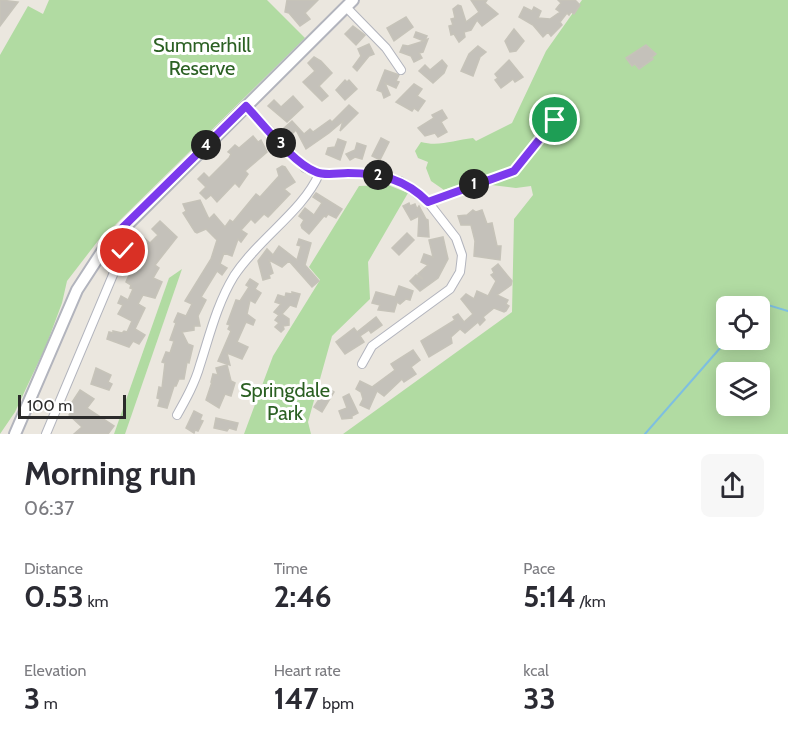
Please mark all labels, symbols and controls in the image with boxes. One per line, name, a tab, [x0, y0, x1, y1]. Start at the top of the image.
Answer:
park label: Summerhill Reserve	[153, 33, 251, 80]
pin	[529, 94, 580, 145]
icon: arrive	[538, 103, 571, 136]
pin: 3	[266, 128, 296, 158]
pin: 4	[191, 130, 221, 160]
text: 3	[277, 133, 285, 152]
text: 4	[201, 135, 211, 154]
pin: 2	[363, 160, 393, 190]
text: 2	[374, 165, 382, 184]
pin: 1	[459, 169, 489, 199]
text: 1	[471, 174, 477, 193]
pin	[97, 225, 148, 276]
icon: check	[106, 234, 139, 267]
map controls	[716, 296, 770, 416]
button: locate	[716, 296, 770, 350]
button: layers	[716, 362, 770, 416]
park label: Springdale Park	[240, 378, 330, 425]
scale bar	[18, 392, 126, 420]
text: 100 m	[27, 396, 72, 415]
text: Morning run	[24, 453, 196, 493]
button: share	[701, 454, 764, 517]
text: 06:37	[24, 496, 74, 520]
text: Distance	[24, 559, 83, 578]
text: Time	[274, 559, 308, 578]
text: Pace	[523, 559, 555, 578]
text: 0.53	[24, 578, 84, 615]
text: 2:46	[274, 578, 332, 615]
text: 5:14	[523, 578, 576, 615]
text: km	[84, 592, 109, 611]
text: /km	[576, 592, 606, 611]
text: Elevation	[24, 661, 87, 680]
text: Heart rate	[274, 661, 341, 680]
text: kcal	[523, 661, 549, 680]
text: 3	[24, 680, 40, 717]
text: 147	[274, 680, 319, 717]
text: 33	[523, 680, 556, 717]
text: m	[40, 694, 58, 713]
text: bpm	[319, 694, 354, 713]

